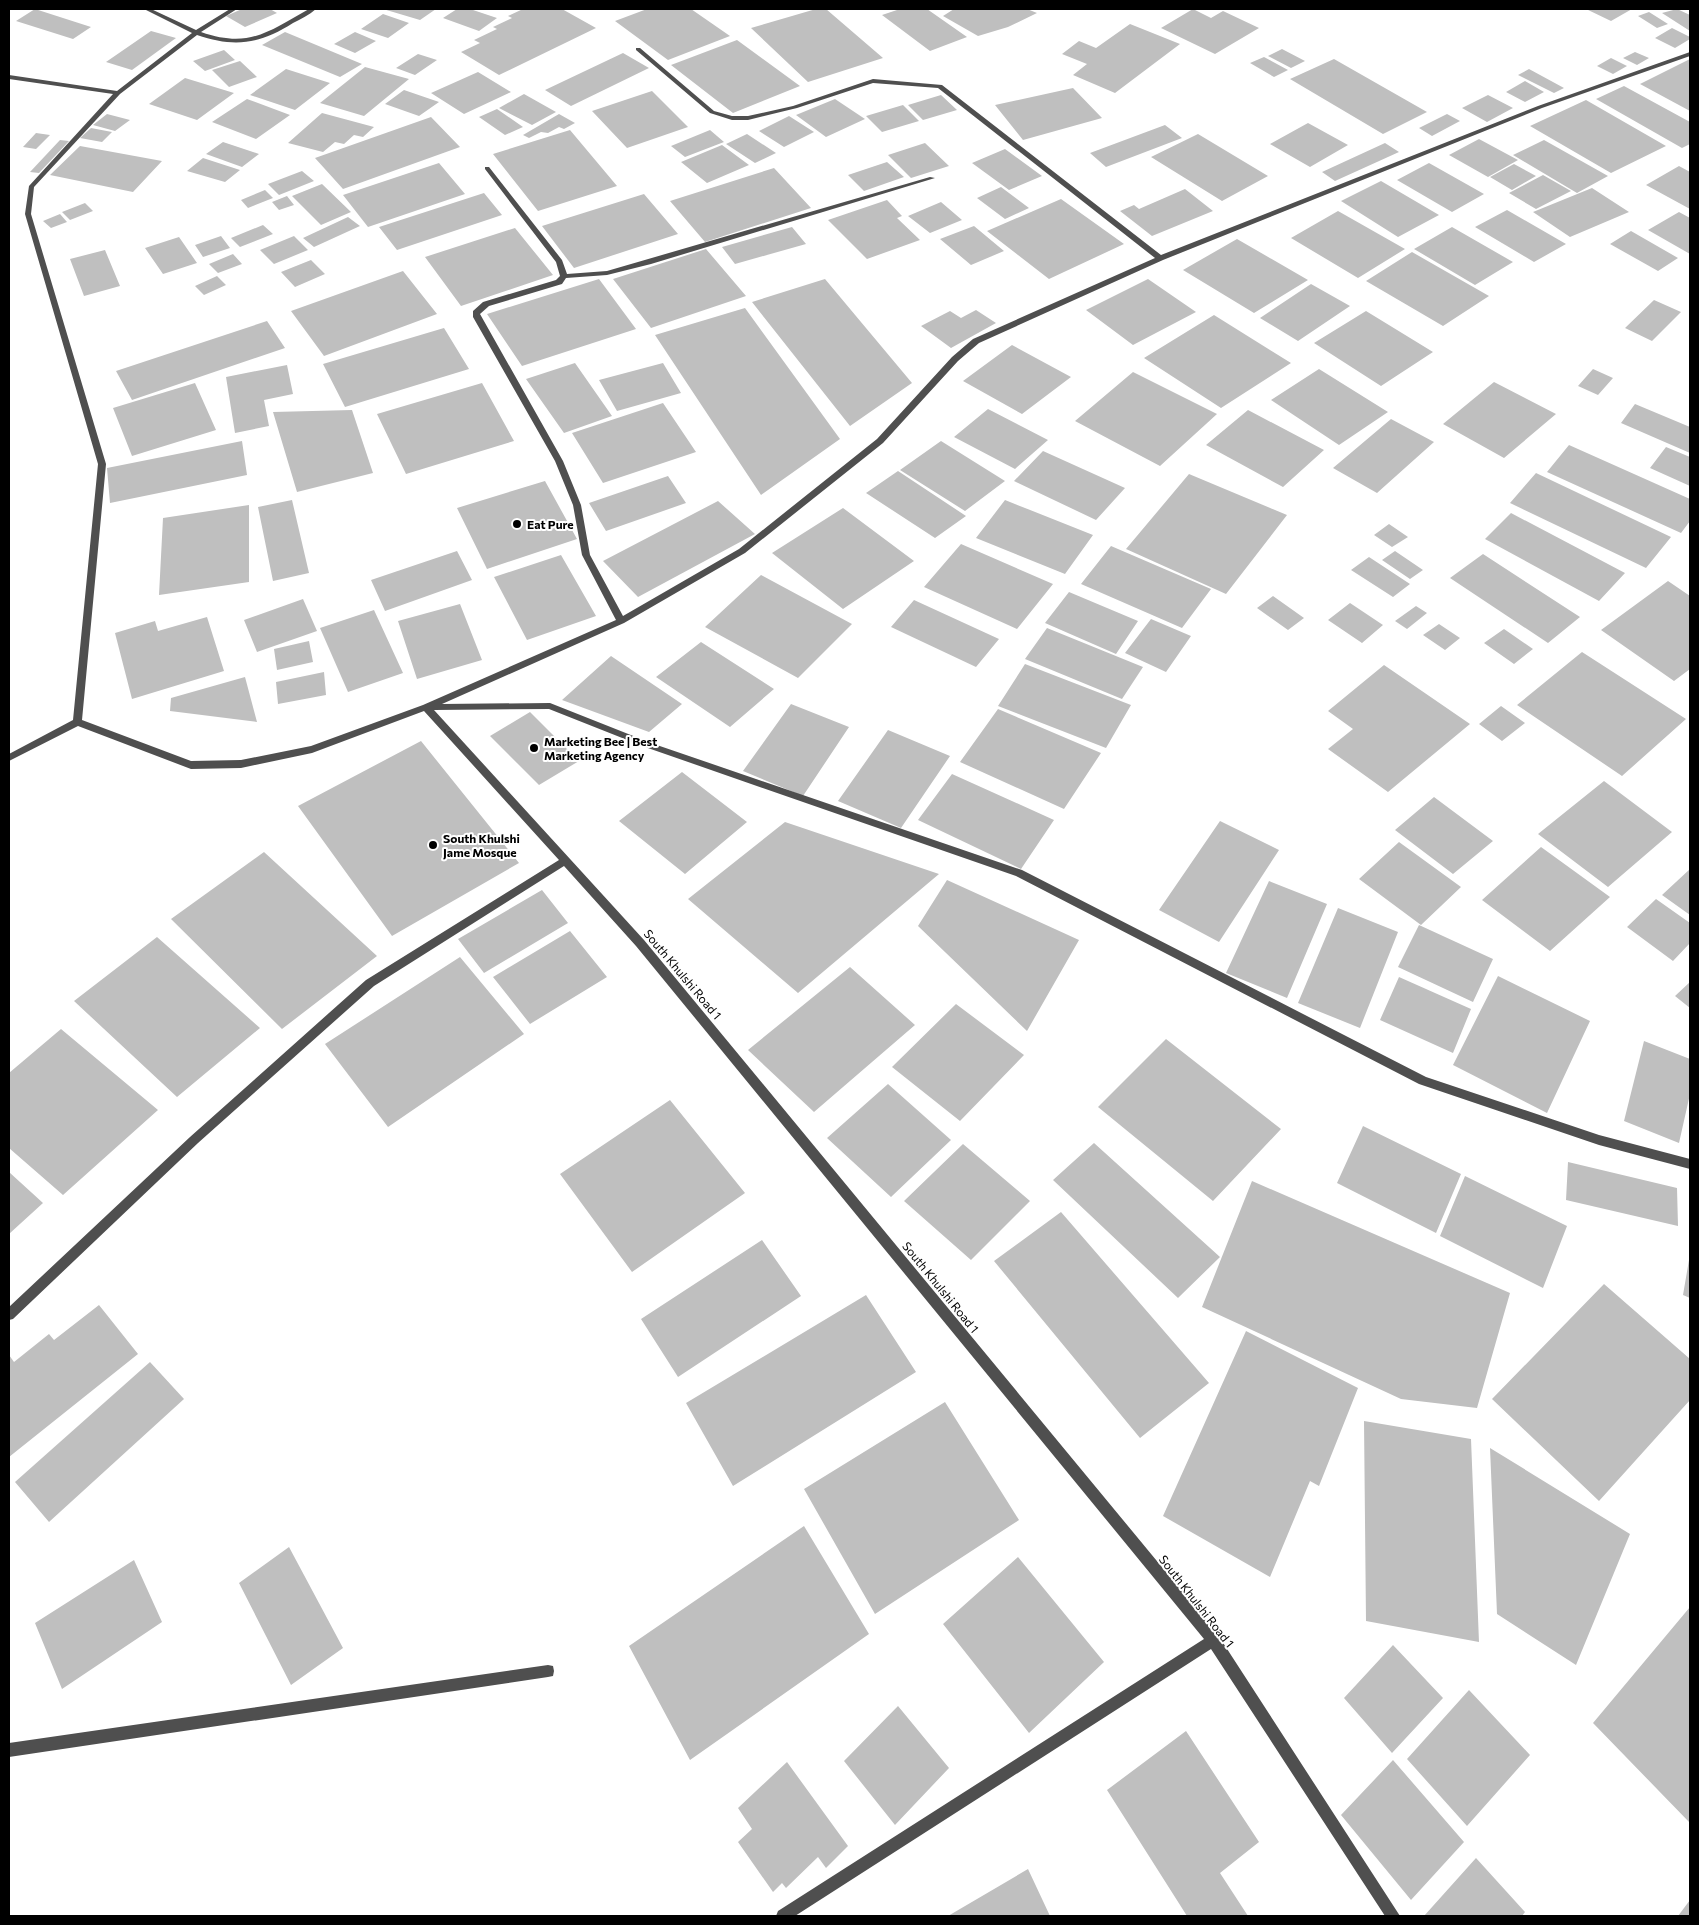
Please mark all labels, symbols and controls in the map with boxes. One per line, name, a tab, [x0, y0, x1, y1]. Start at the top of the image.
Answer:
place label: Eat Pure	[527, 517, 574, 531]
marker: Eat Pure	[511, 518, 523, 530]
place label: Marketing Bee | Best Marketing Agency	[544, 734, 657, 762]
marker: Marketing Bee | Best Marketing Agency	[528, 742, 540, 754]
place label: South Khulshi Jame Mosque	[443, 831, 520, 860]
marker: South Khulshi Jame Mosque	[427, 839, 439, 851]
street label: South Khulshi Road 1	[641, 926, 725, 1022]
street label: South Khulshi Road 1	[900, 1239, 982, 1335]
street label: South Khulshi Road 1	[1157, 1552, 1237, 1650]

